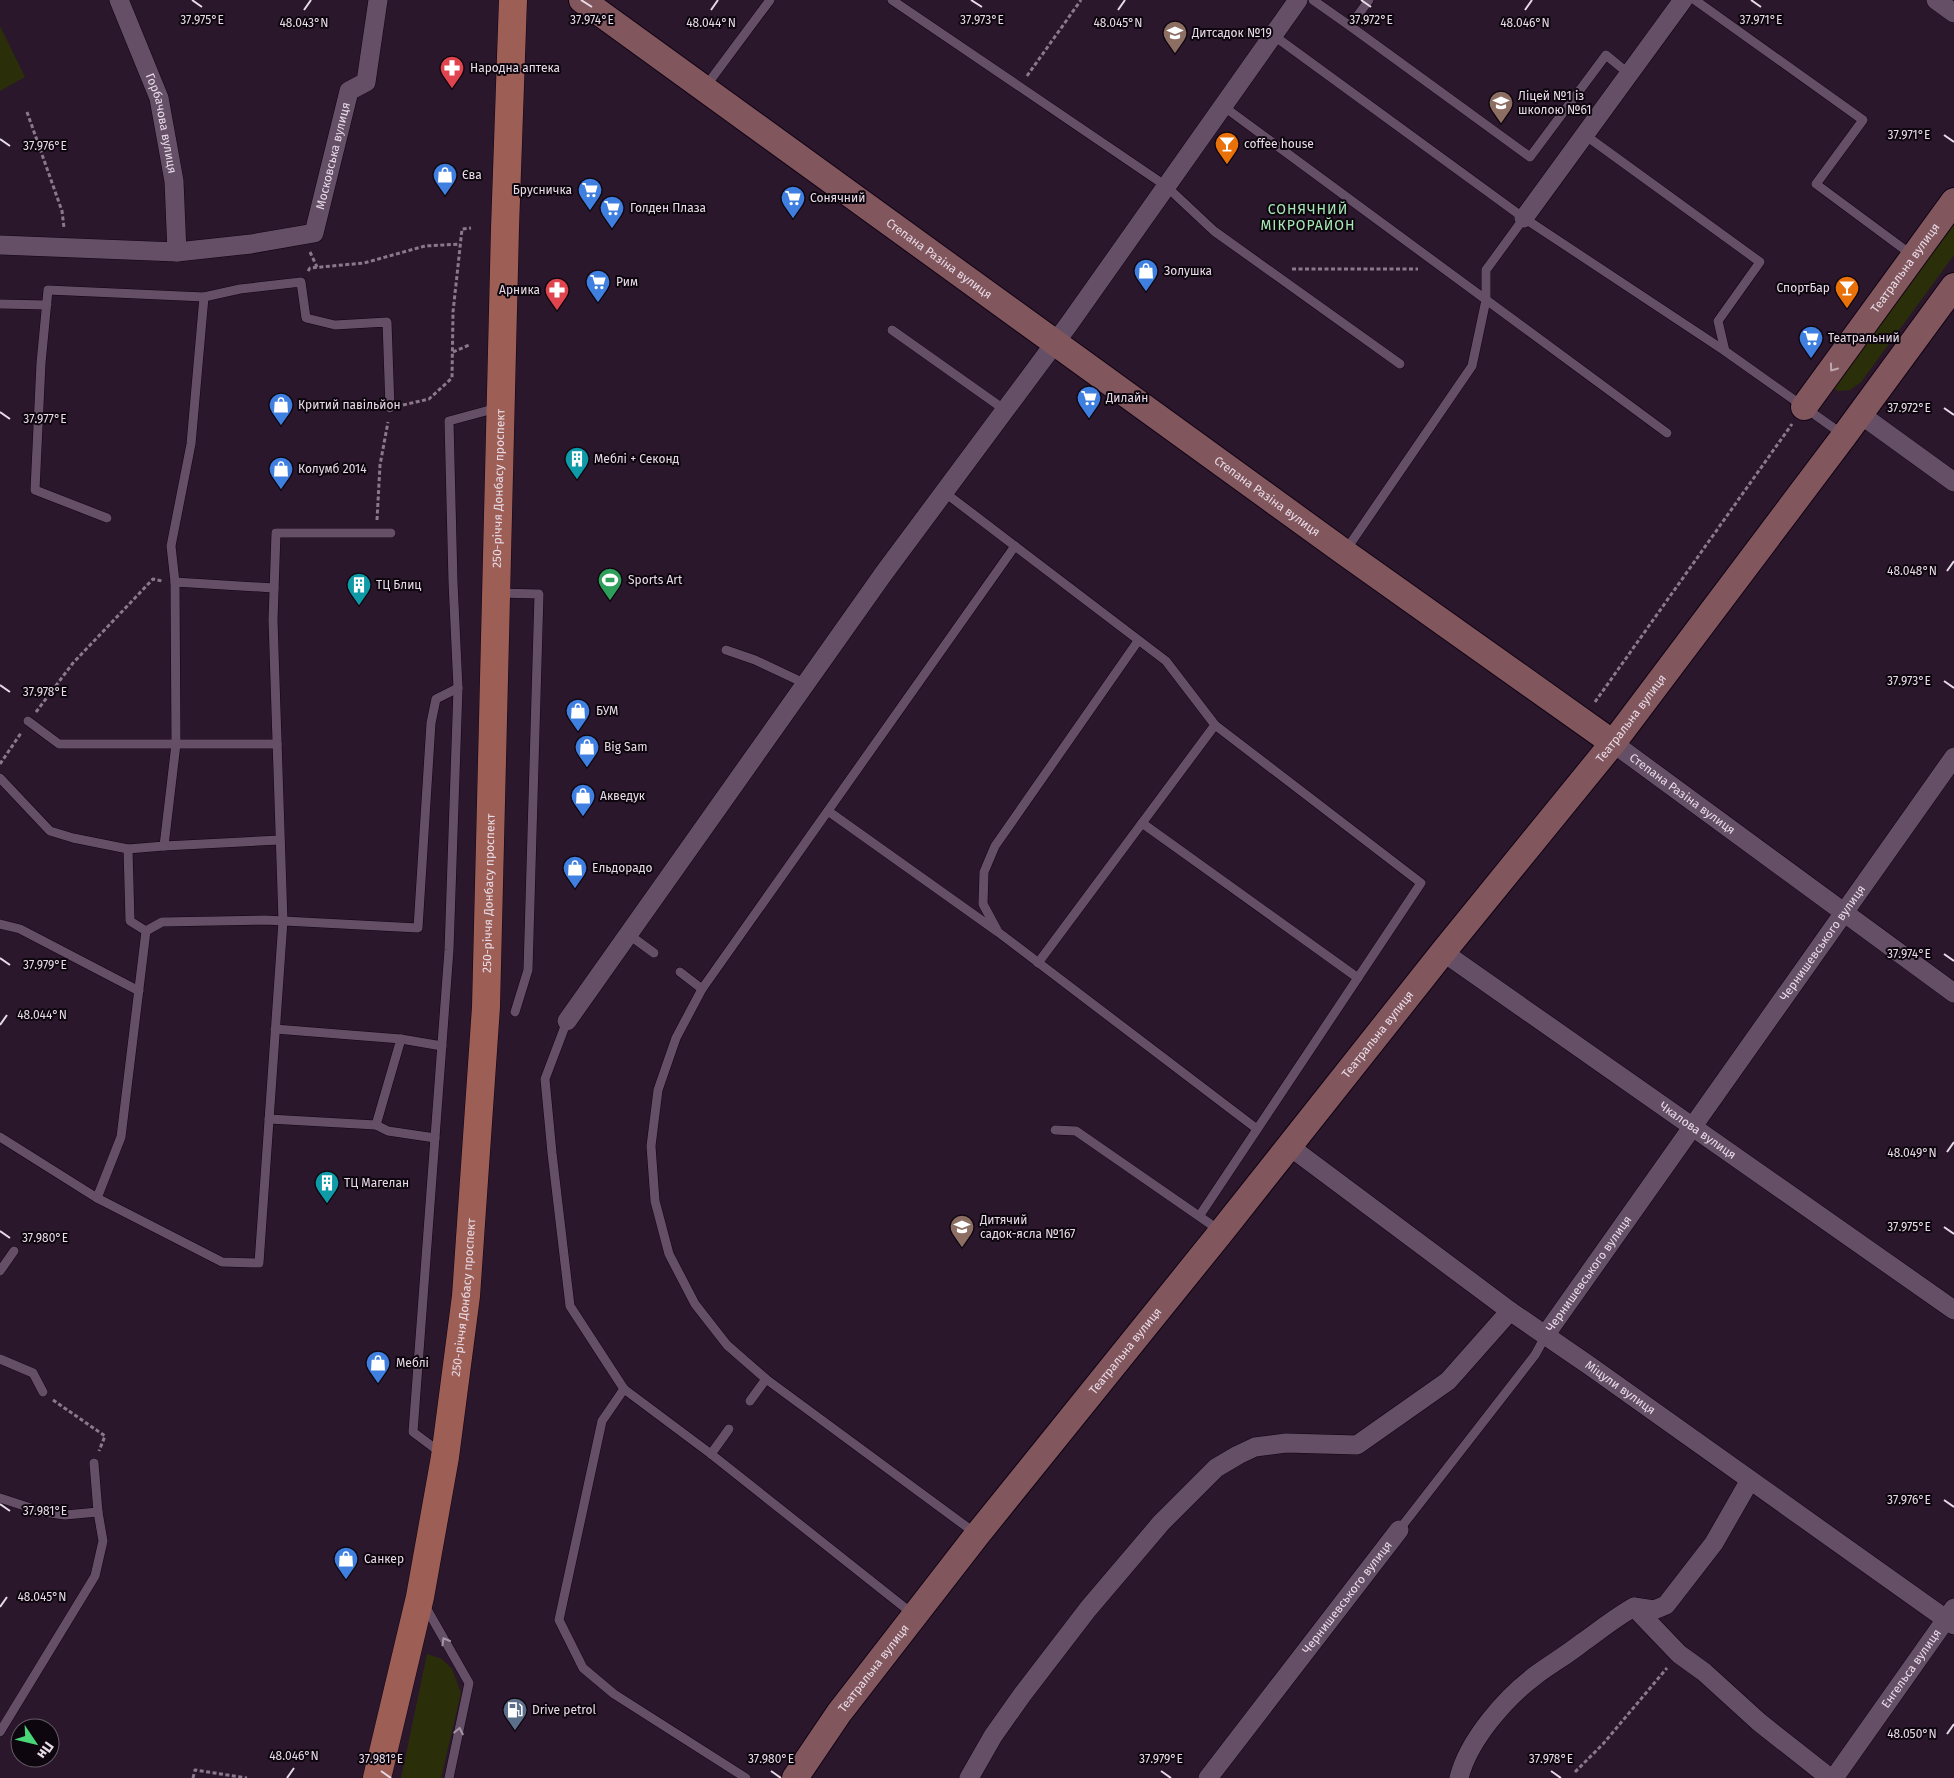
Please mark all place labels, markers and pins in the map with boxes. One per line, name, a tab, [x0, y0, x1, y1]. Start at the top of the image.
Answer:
school or university icon: Дитсадок №19	[1162, 20, 1188, 54]
place label: Дитсадок №19	[1191, 26, 1272, 40]
pharmacy icon: Народна аптека	[439, 55, 465, 89]
place label: Народна аптека	[470, 61, 560, 75]
place label: Ліцей №1 із школою №61	[1518, 89, 1592, 117]
school or university icon: Ліцей №1 із школою №61	[1488, 90, 1514, 124]
bar icon: coffee house	[1214, 131, 1240, 165]
place label: coffee house	[1244, 137, 1314, 151]
shop icon: Єва	[432, 162, 458, 196]
place label: Єва	[462, 168, 482, 182]
supermarket icon: Брусничка	[577, 177, 603, 211]
place label: Брусничка	[513, 183, 572, 197]
supermarket icon: Сонячний	[780, 185, 806, 219]
place label: Сонячний	[810, 191, 865, 205]
supermarket icon: Голден Плаза	[599, 195, 625, 229]
place label: Голден Плаза	[630, 201, 706, 215]
shop icon: Золушка	[1133, 258, 1159, 292]
place label: Золушка	[1164, 264, 1212, 278]
supermarket icon: Рим	[585, 269, 611, 303]
place label: Рим	[616, 275, 638, 289]
bar icon: СпортБар	[1834, 275, 1860, 309]
pharmacy icon: Арника	[544, 277, 570, 311]
place label: СпортБар	[1777, 281, 1830, 295]
place label: Арника	[499, 283, 540, 297]
supermarket icon: Театральний	[1798, 325, 1824, 359]
place label: Театральний	[1828, 331, 1900, 345]
supermarket icon: Дилайн	[1076, 385, 1102, 419]
place label: Дилайн	[1105, 391, 1148, 405]
shop icon: Критий павільйон	[268, 392, 294, 426]
place label: Критий павільйон	[298, 398, 401, 412]
building icon: Меблі + Секонд	[564, 446, 590, 480]
place label: Меблі + Секонд	[594, 452, 680, 466]
shop icon: Колумб 2014	[268, 456, 294, 490]
place label: Колумб 2014	[298, 462, 367, 476]
sports icon: Sports Art	[597, 567, 623, 601]
building icon: ТЦ Блиц	[346, 572, 372, 606]
place label: Sports Art	[628, 573, 683, 587]
place label: ТЦ Блиц	[376, 578, 421, 592]
shop icon: БУМ	[565, 698, 591, 732]
place label: БУМ	[596, 704, 618, 718]
shop icon: Big Sam	[574, 734, 600, 768]
place label: Big Sam	[604, 740, 647, 754]
shop icon: Акведук	[570, 783, 596, 817]
place label: Акведук	[600, 789, 646, 803]
shop icon: Ельдорадо	[562, 855, 588, 889]
place label: Ельдорадо	[592, 861, 652, 875]
building icon: ТЦ Магелан	[314, 1170, 340, 1204]
place label: ТЦ Магелан	[344, 1176, 409, 1190]
place label: Дитячий садок-ясла №167	[979, 1213, 1075, 1241]
school or university icon: Дитячий садок-ясла №167	[949, 1214, 975, 1248]
shop icon: Меблі	[365, 1350, 391, 1384]
place label: Меблі	[396, 1356, 429, 1370]
shop icon: Санкер	[333, 1546, 359, 1580]
place label: Санкер	[364, 1552, 404, 1566]
fuel station icon: Drive petrol	[502, 1697, 528, 1731]
place label: Drive petrol	[532, 1703, 597, 1717]

